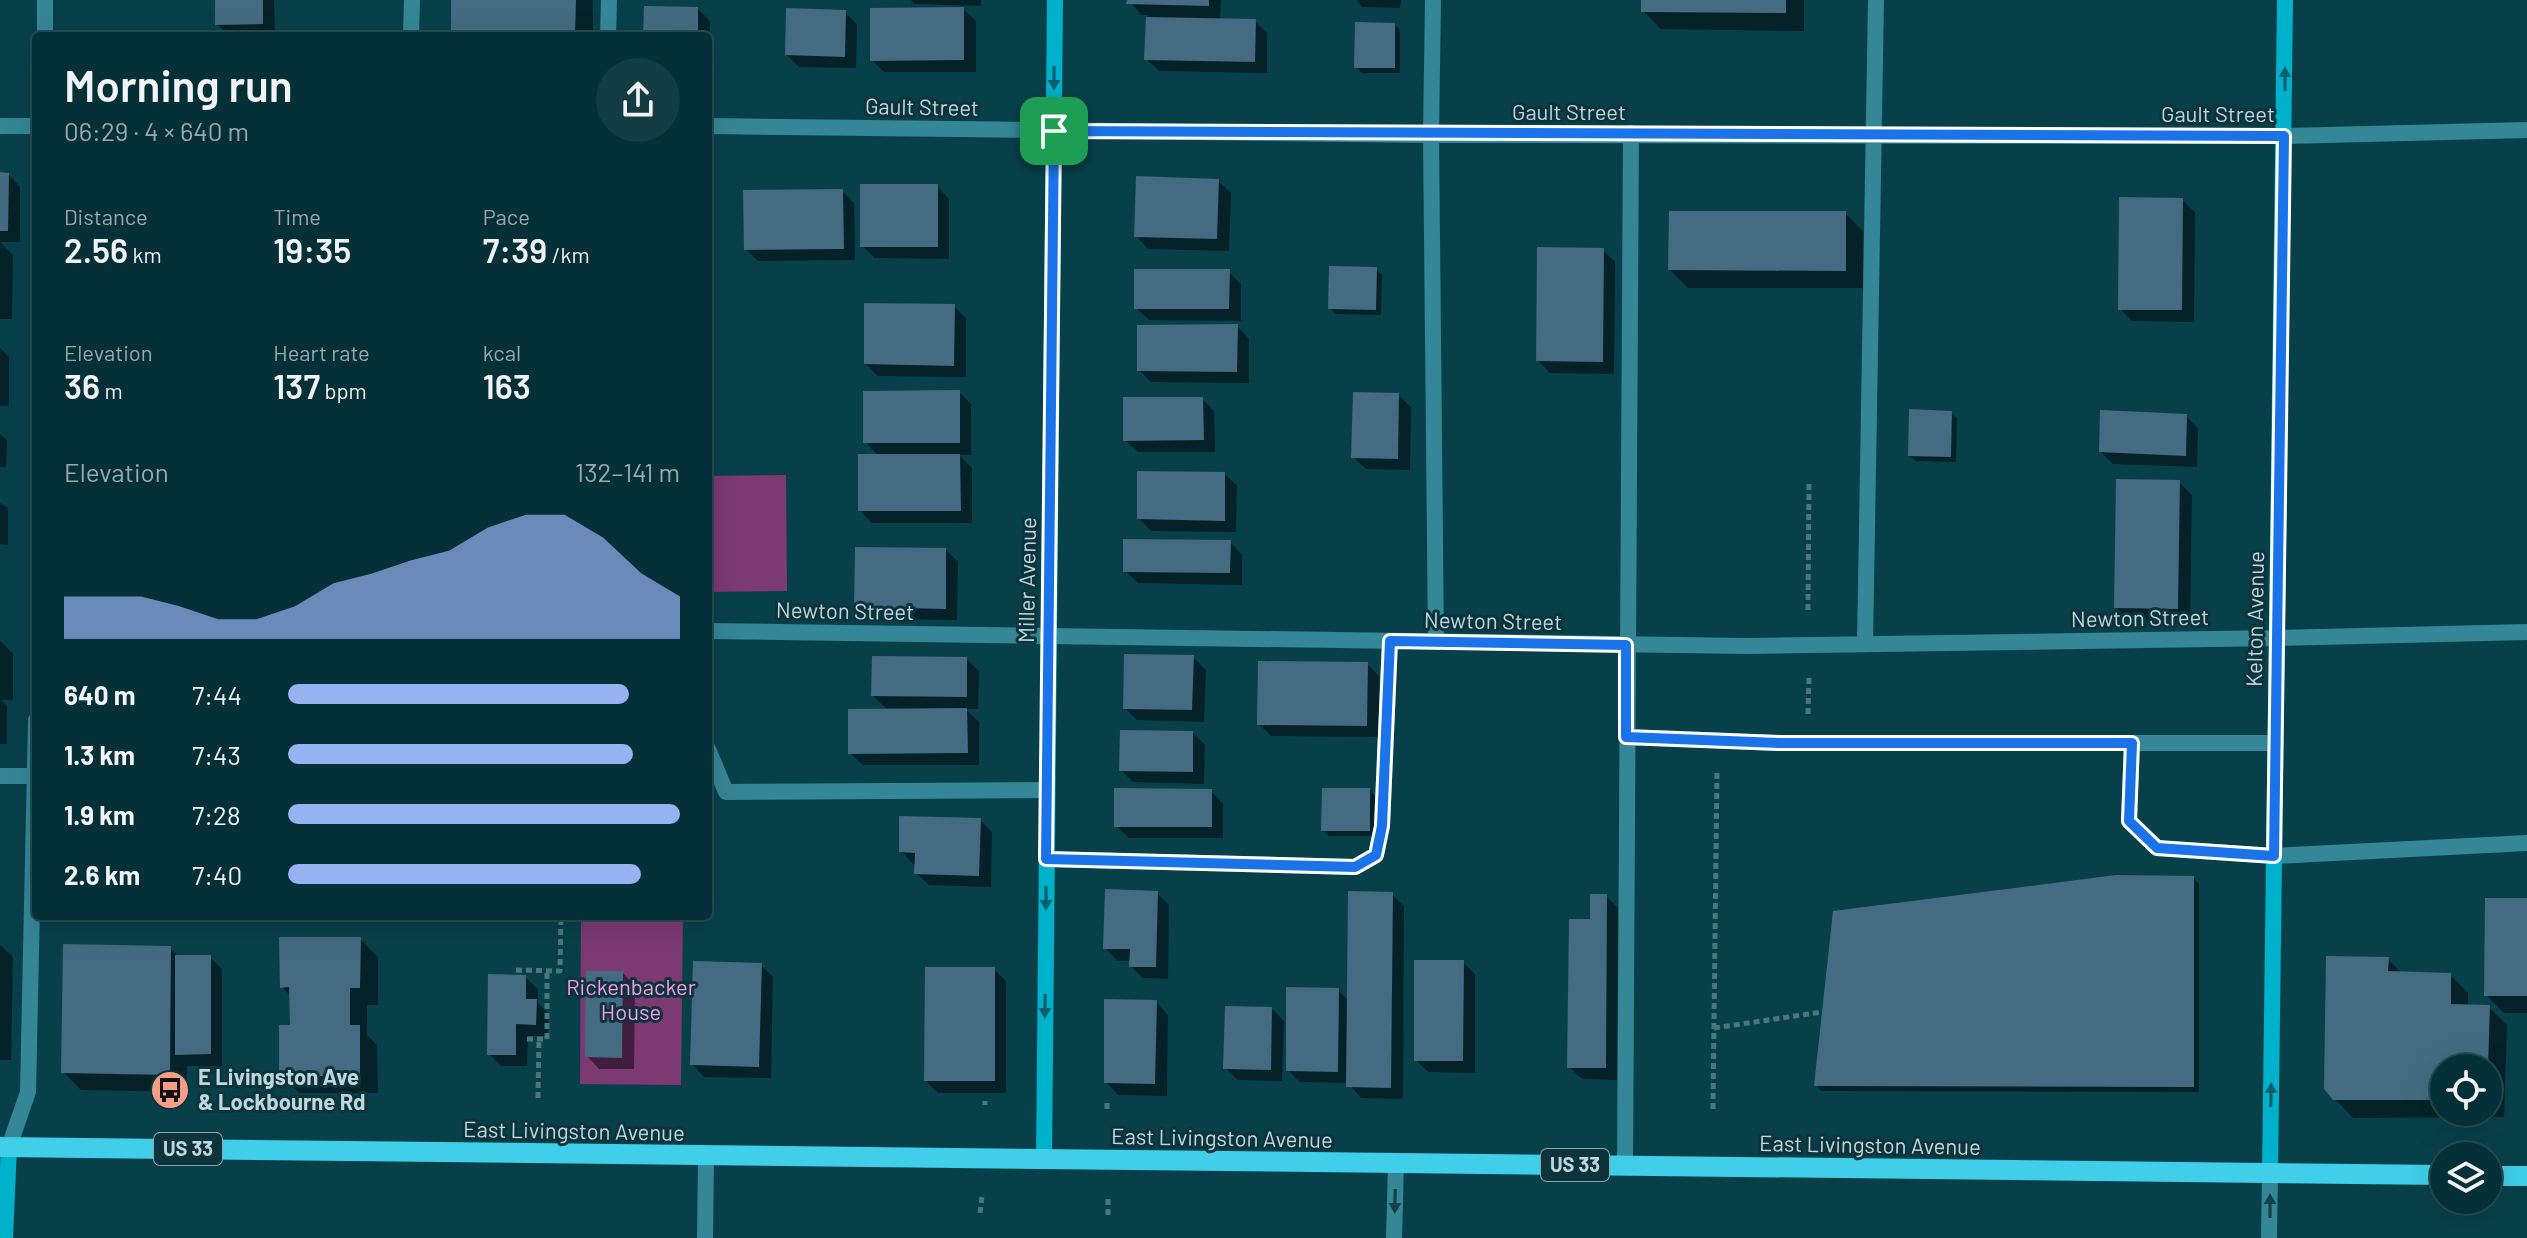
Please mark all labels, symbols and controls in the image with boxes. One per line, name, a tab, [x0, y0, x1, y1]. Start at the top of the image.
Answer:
text: Morning run	[64, 58, 293, 111]
button: share	[596, 58, 680, 142]
one-way arrow	[1048, 66, 1060, 91]
one-way arrow	[2279, 66, 2291, 91]
street label: Gault Street	[865, 92, 979, 120]
pin	[1020, 97, 1088, 165]
street label: Gault Street	[1512, 98, 1626, 124]
street label: Gault Street	[2161, 100, 2275, 126]
icon: arrive	[1032, 109, 1076, 153]
text: 06:29 · 4 × 640 m	[64, 115, 249, 146]
text: Distance	[64, 203, 148, 229]
text: Time	[273, 203, 321, 229]
text: Pace	[483, 203, 530, 229]
text: 2.56	[64, 229, 128, 270]
text: 19:35	[273, 229, 351, 270]
text: 7:39	[483, 229, 547, 270]
text: km	[128, 241, 162, 267]
text: /km	[547, 241, 590, 267]
text: Elevation	[64, 339, 153, 365]
text: Heart rate	[273, 339, 370, 365]
text: kcal	[483, 339, 521, 365]
text: 36	[64, 365, 100, 406]
text: 137	[273, 365, 320, 406]
text: 163	[483, 365, 531, 406]
text: m	[100, 377, 123, 403]
text: bpm	[320, 377, 367, 403]
text: Elevation	[64, 456, 169, 487]
text: 132–141 m	[575, 456, 680, 487]
street label: Miller Avenue	[1012, 517, 1040, 643]
street label: Kelton Avenue	[2240, 551, 2268, 687]
street label: Newton Street	[776, 596, 914, 624]
street label: Newton Street	[2071, 603, 2209, 631]
street label: Newton Street	[1424, 606, 1562, 634]
text: 640 m	[64, 679, 135, 710]
text: 7:44	[192, 679, 242, 710]
text: 1.3 km	[64, 739, 135, 770]
text: 7:43	[192, 739, 241, 770]
text: 1.9 km	[64, 799, 135, 830]
text: 7:28	[192, 799, 241, 830]
text: 2.6 km	[64, 859, 140, 890]
text: 7:40	[192, 859, 242, 890]
one-way arrow	[1040, 886, 1052, 911]
park label: Rickenbacker House	[566, 973, 696, 1024]
one-way arrow	[1039, 994, 1051, 1019]
map controls	[2430, 1054, 2502, 1214]
button: locate	[2430, 1054, 2502, 1126]
place label: E Livingston Ave & Lockbourne Rd	[198, 1063, 366, 1114]
bus stop icon: E Livingston Ave & Lockbourne Rd	[149, 1069, 191, 1111]
one-way arrow	[2265, 1082, 2277, 1107]
street label: East Livingston Avenue	[463, 1115, 685, 1145]
street label: East Livingston Avenue	[1111, 1122, 1333, 1152]
street label: East Livingston Avenue	[1759, 1129, 1981, 1159]
road number: US 33	[154, 1133, 222, 1165]
button: layers	[2430, 1142, 2502, 1214]
road number: US 33	[1541, 1149, 1609, 1181]
one-way arrow	[1389, 1189, 1401, 1214]
one-way arrow	[2264, 1193, 2276, 1218]

